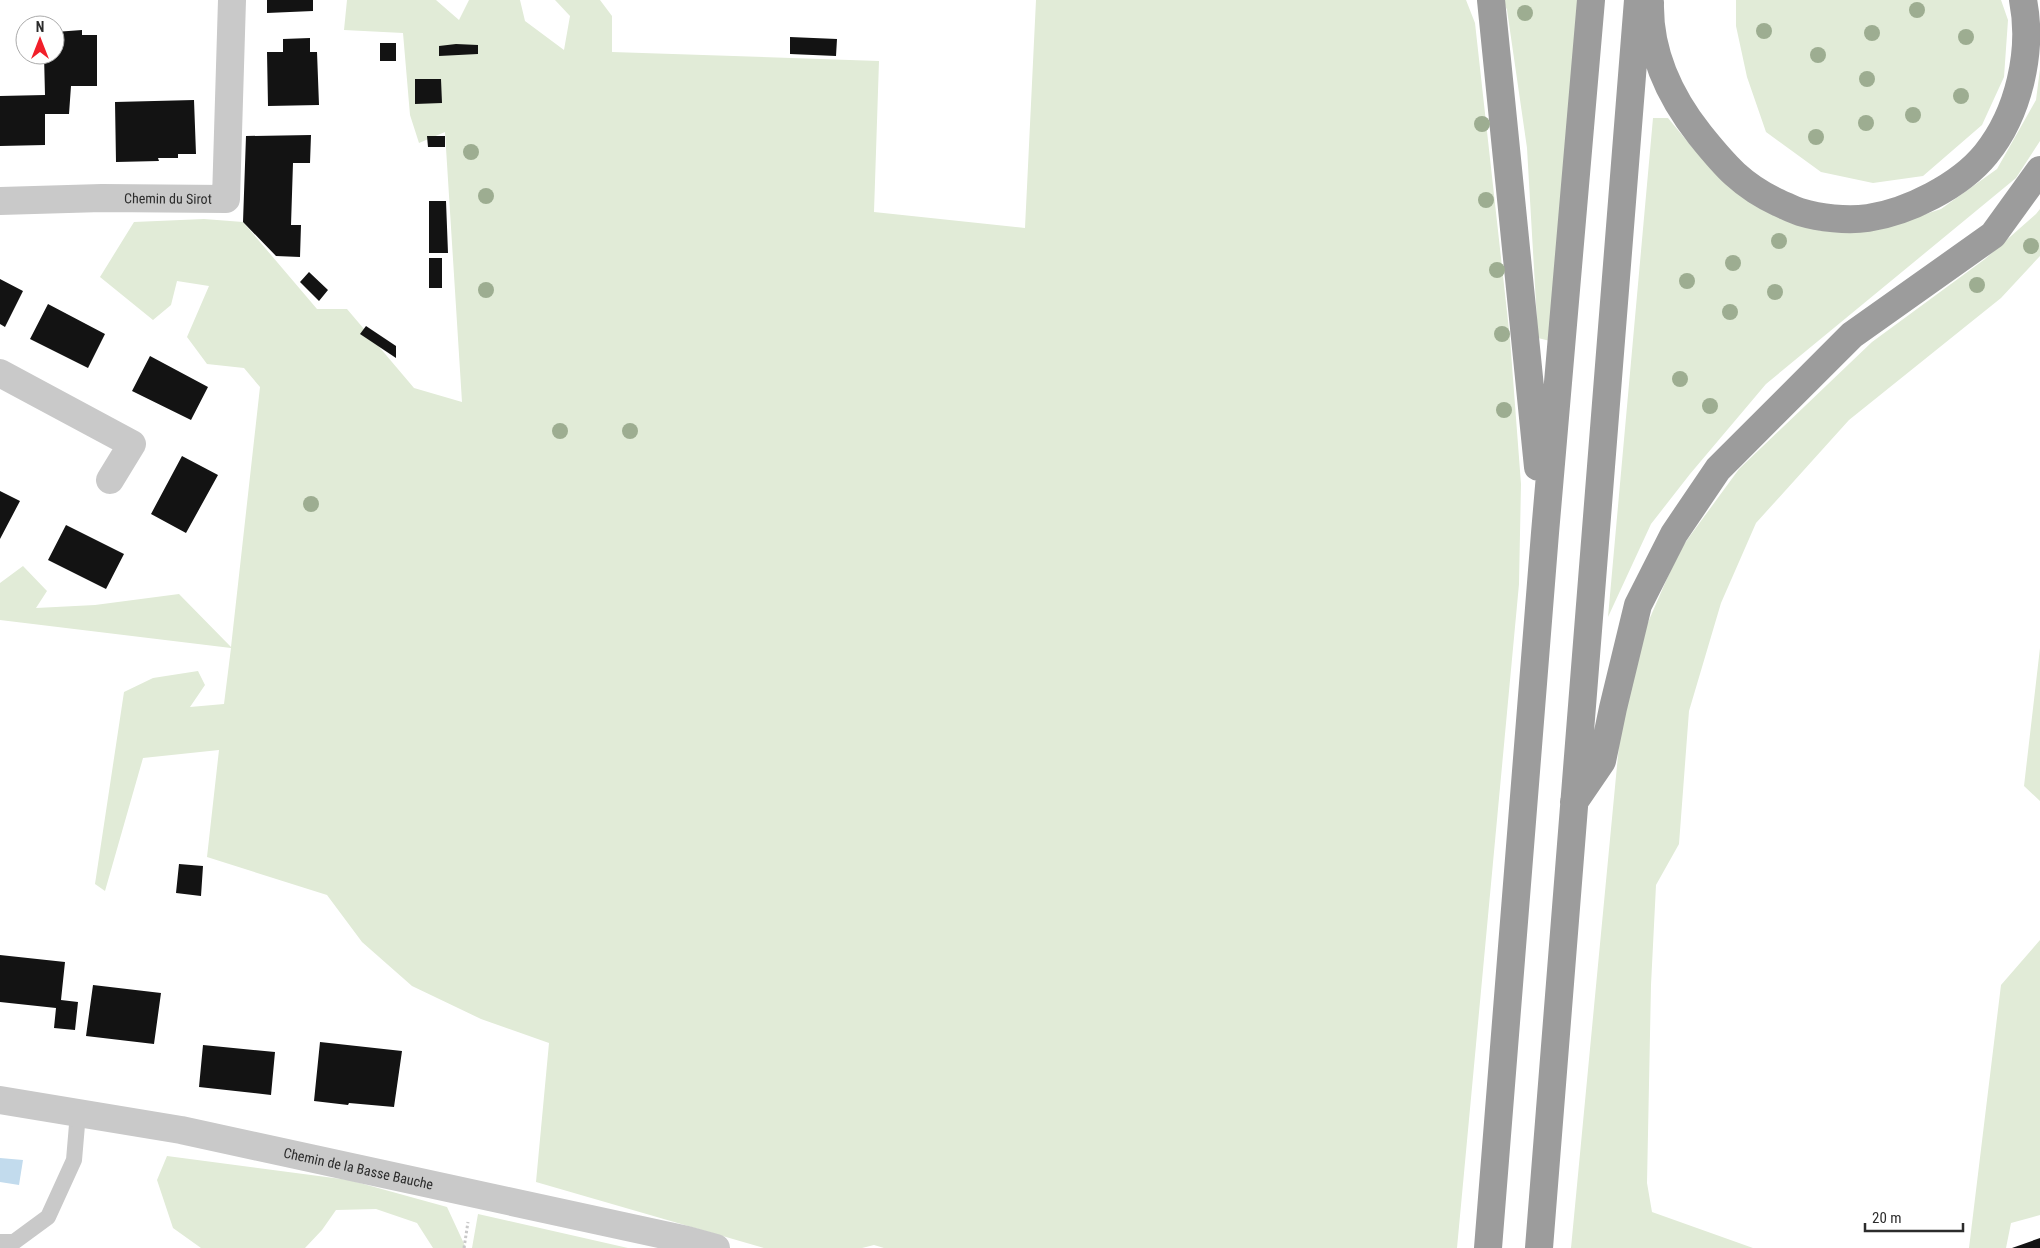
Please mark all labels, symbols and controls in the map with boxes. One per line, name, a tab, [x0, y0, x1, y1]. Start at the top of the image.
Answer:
north arrow	[15, 15, 65, 65]
text: N	[36, 19, 44, 35]
street label: Chemin du Sirot	[124, 190, 212, 207]
street label: Chemin de la Basse Bauche	[282, 1145, 435, 1193]
scale bar	[1865, 1200, 1962, 1232]
text: 20 m	[1872, 1209, 1902, 1227]

